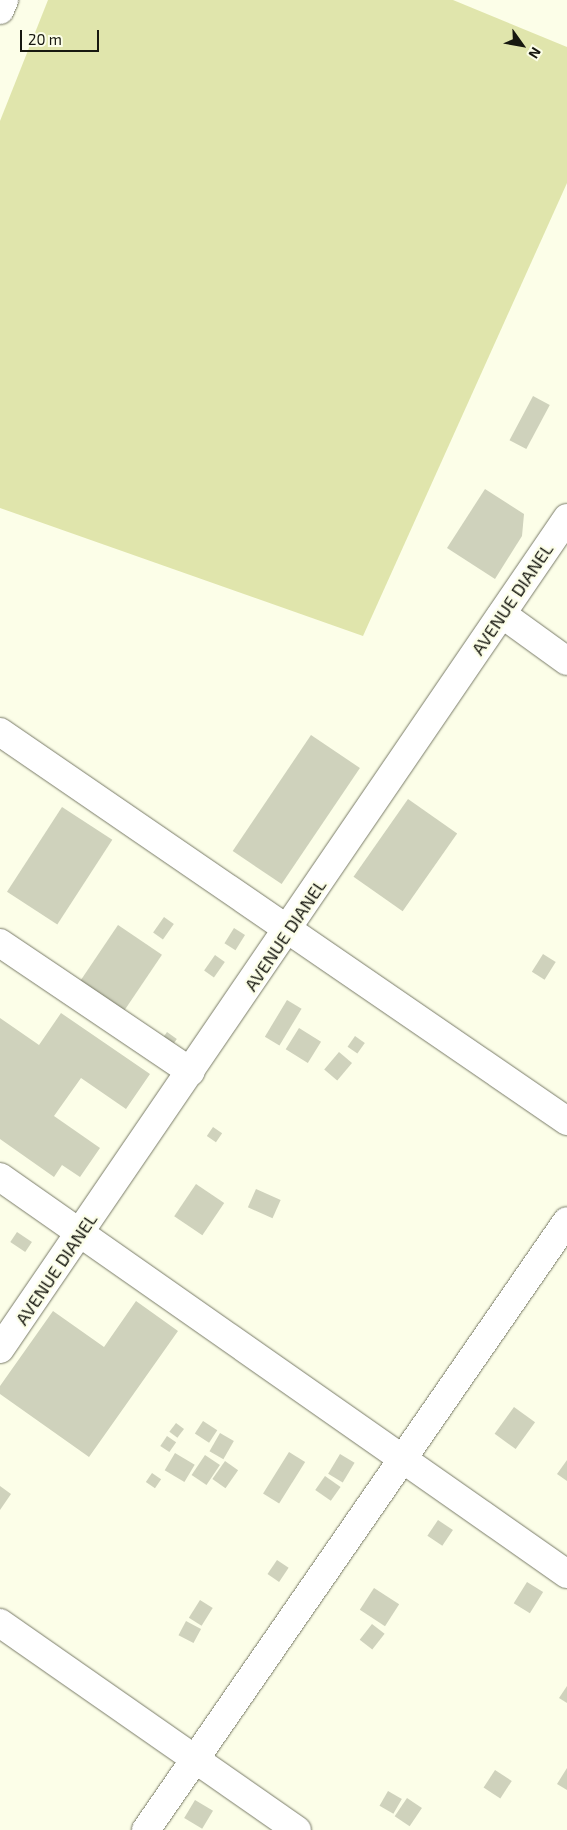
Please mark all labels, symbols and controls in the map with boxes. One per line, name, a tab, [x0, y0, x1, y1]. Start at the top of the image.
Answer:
scale bar	[22, 20, 101, 52]
north arrow	[497, 20, 547, 70]
text: 20 m	[28, 30, 62, 48]
text: N	[525, 44, 545, 62]
street label: AVENUE DIANEL	[467, 539, 557, 659]
street label: AVENUE DIANEL	[240, 875, 330, 995]
street label: AVENUE DIANEL	[11, 1209, 101, 1329]

